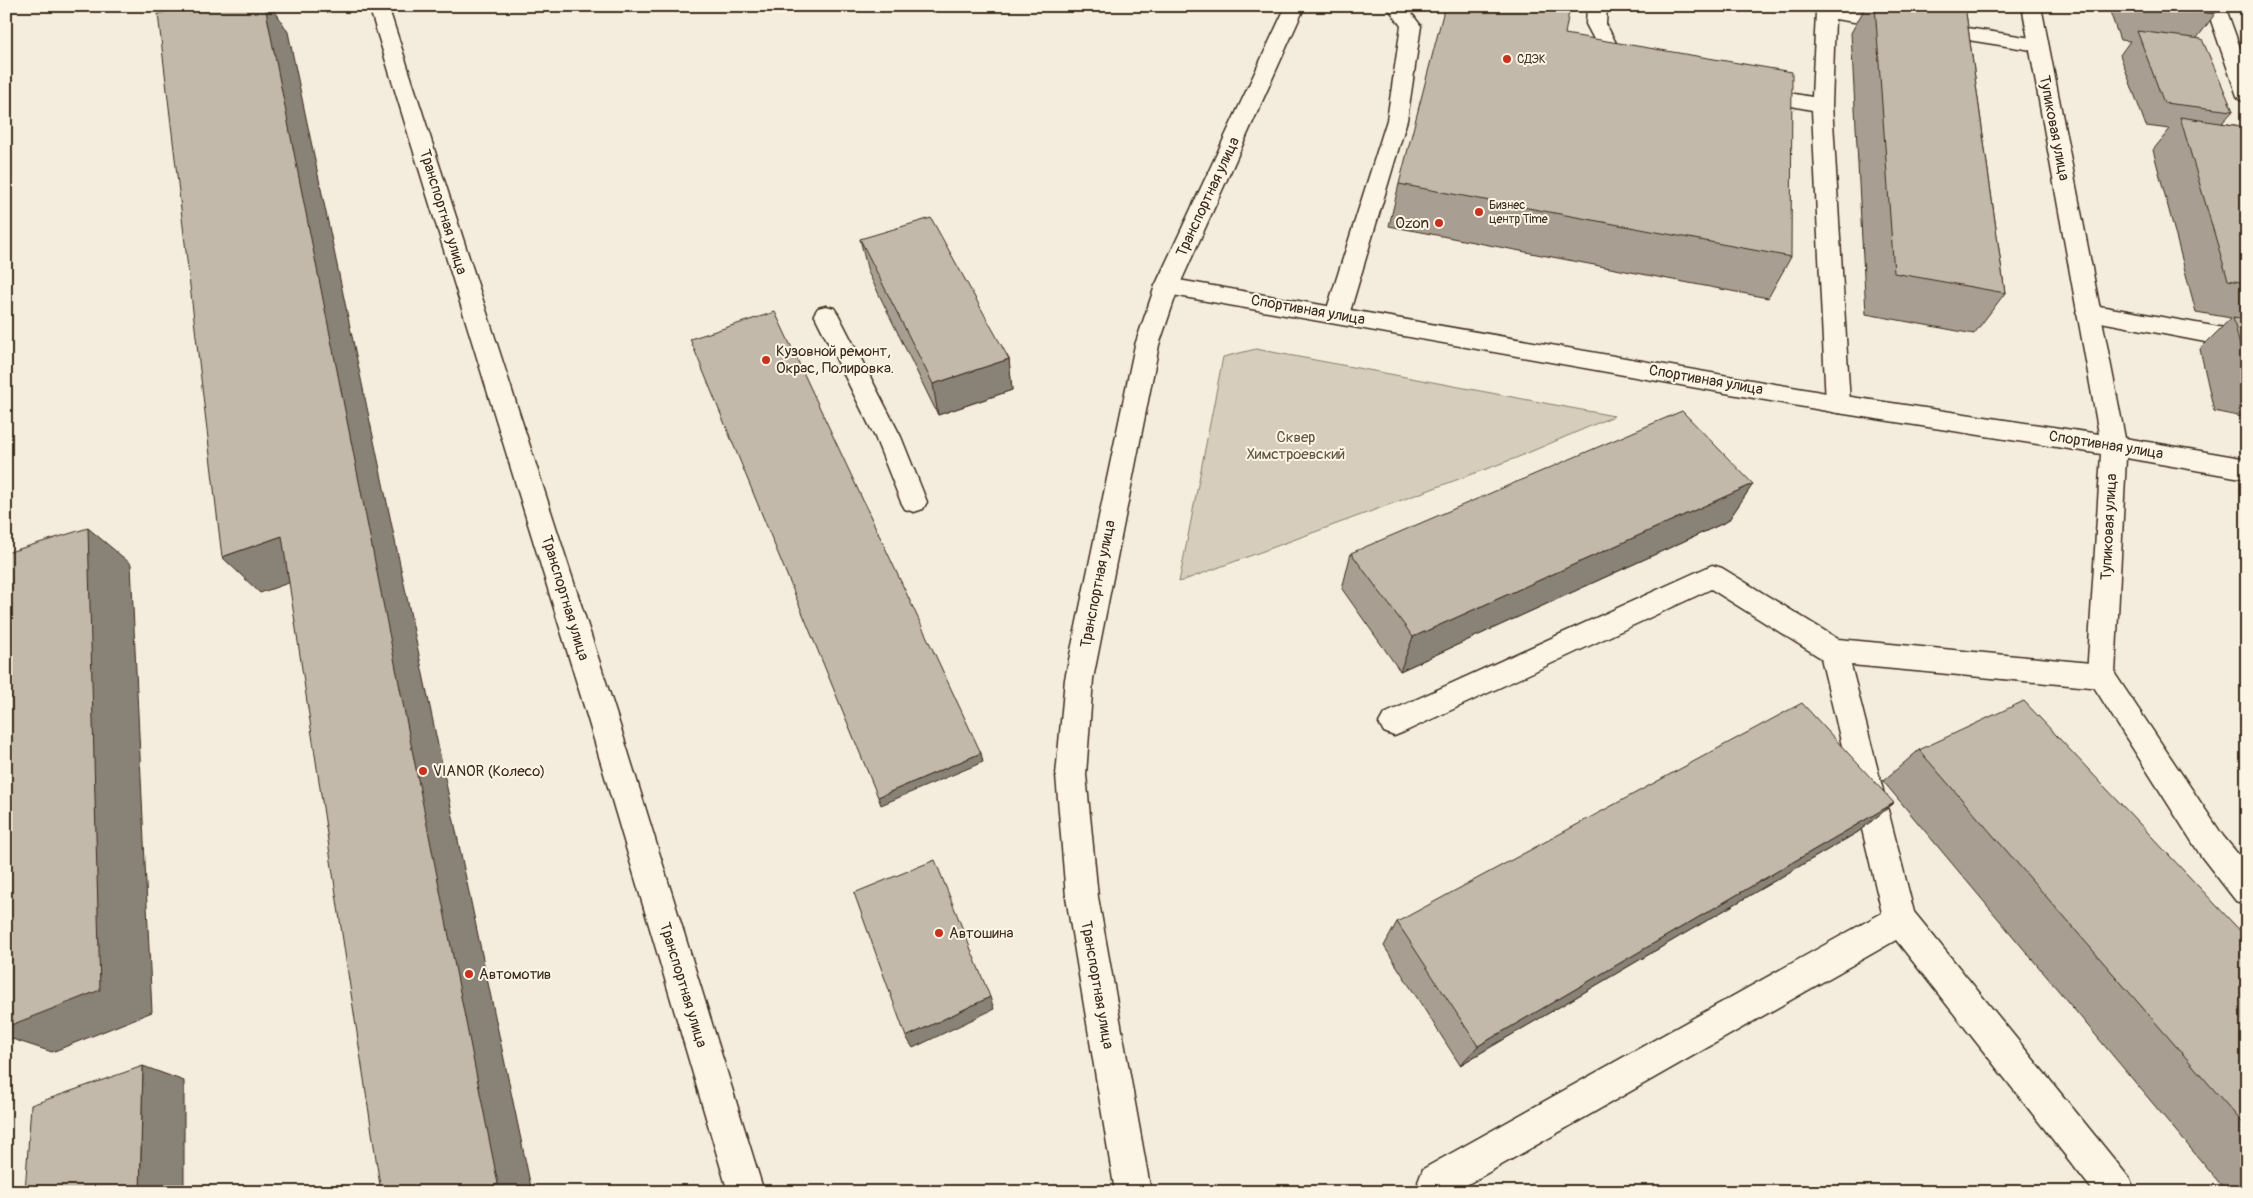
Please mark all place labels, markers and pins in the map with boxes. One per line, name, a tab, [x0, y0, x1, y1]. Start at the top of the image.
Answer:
place label: СДЭК	[1517, 52, 1546, 67]
marker: СДЭК	[1501, 53, 1513, 65]
place label: Бизнес центр Time	[1489, 198, 1548, 227]
marker: Бизнес центр Time	[1473, 206, 1485, 218]
place label: Ozon	[1395, 214, 1429, 233]
marker: Ozon	[1433, 217, 1445, 229]
place label: Кузовной ремонт, Окрас, Полировка.	[776, 342, 894, 378]
marker: Кузовной ремонт, Окрас, Полировка.	[760, 354, 772, 366]
place label: VIANOR (Колесо)	[433, 762, 545, 781]
marker: VIANOR (Колесо)	[417, 765, 429, 777]
place label: Автошина	[949, 924, 1013, 943]
marker: Автошина	[933, 927, 945, 939]
place label: Автомотив	[479, 965, 551, 984]
marker: Автомотив	[463, 968, 475, 980]

